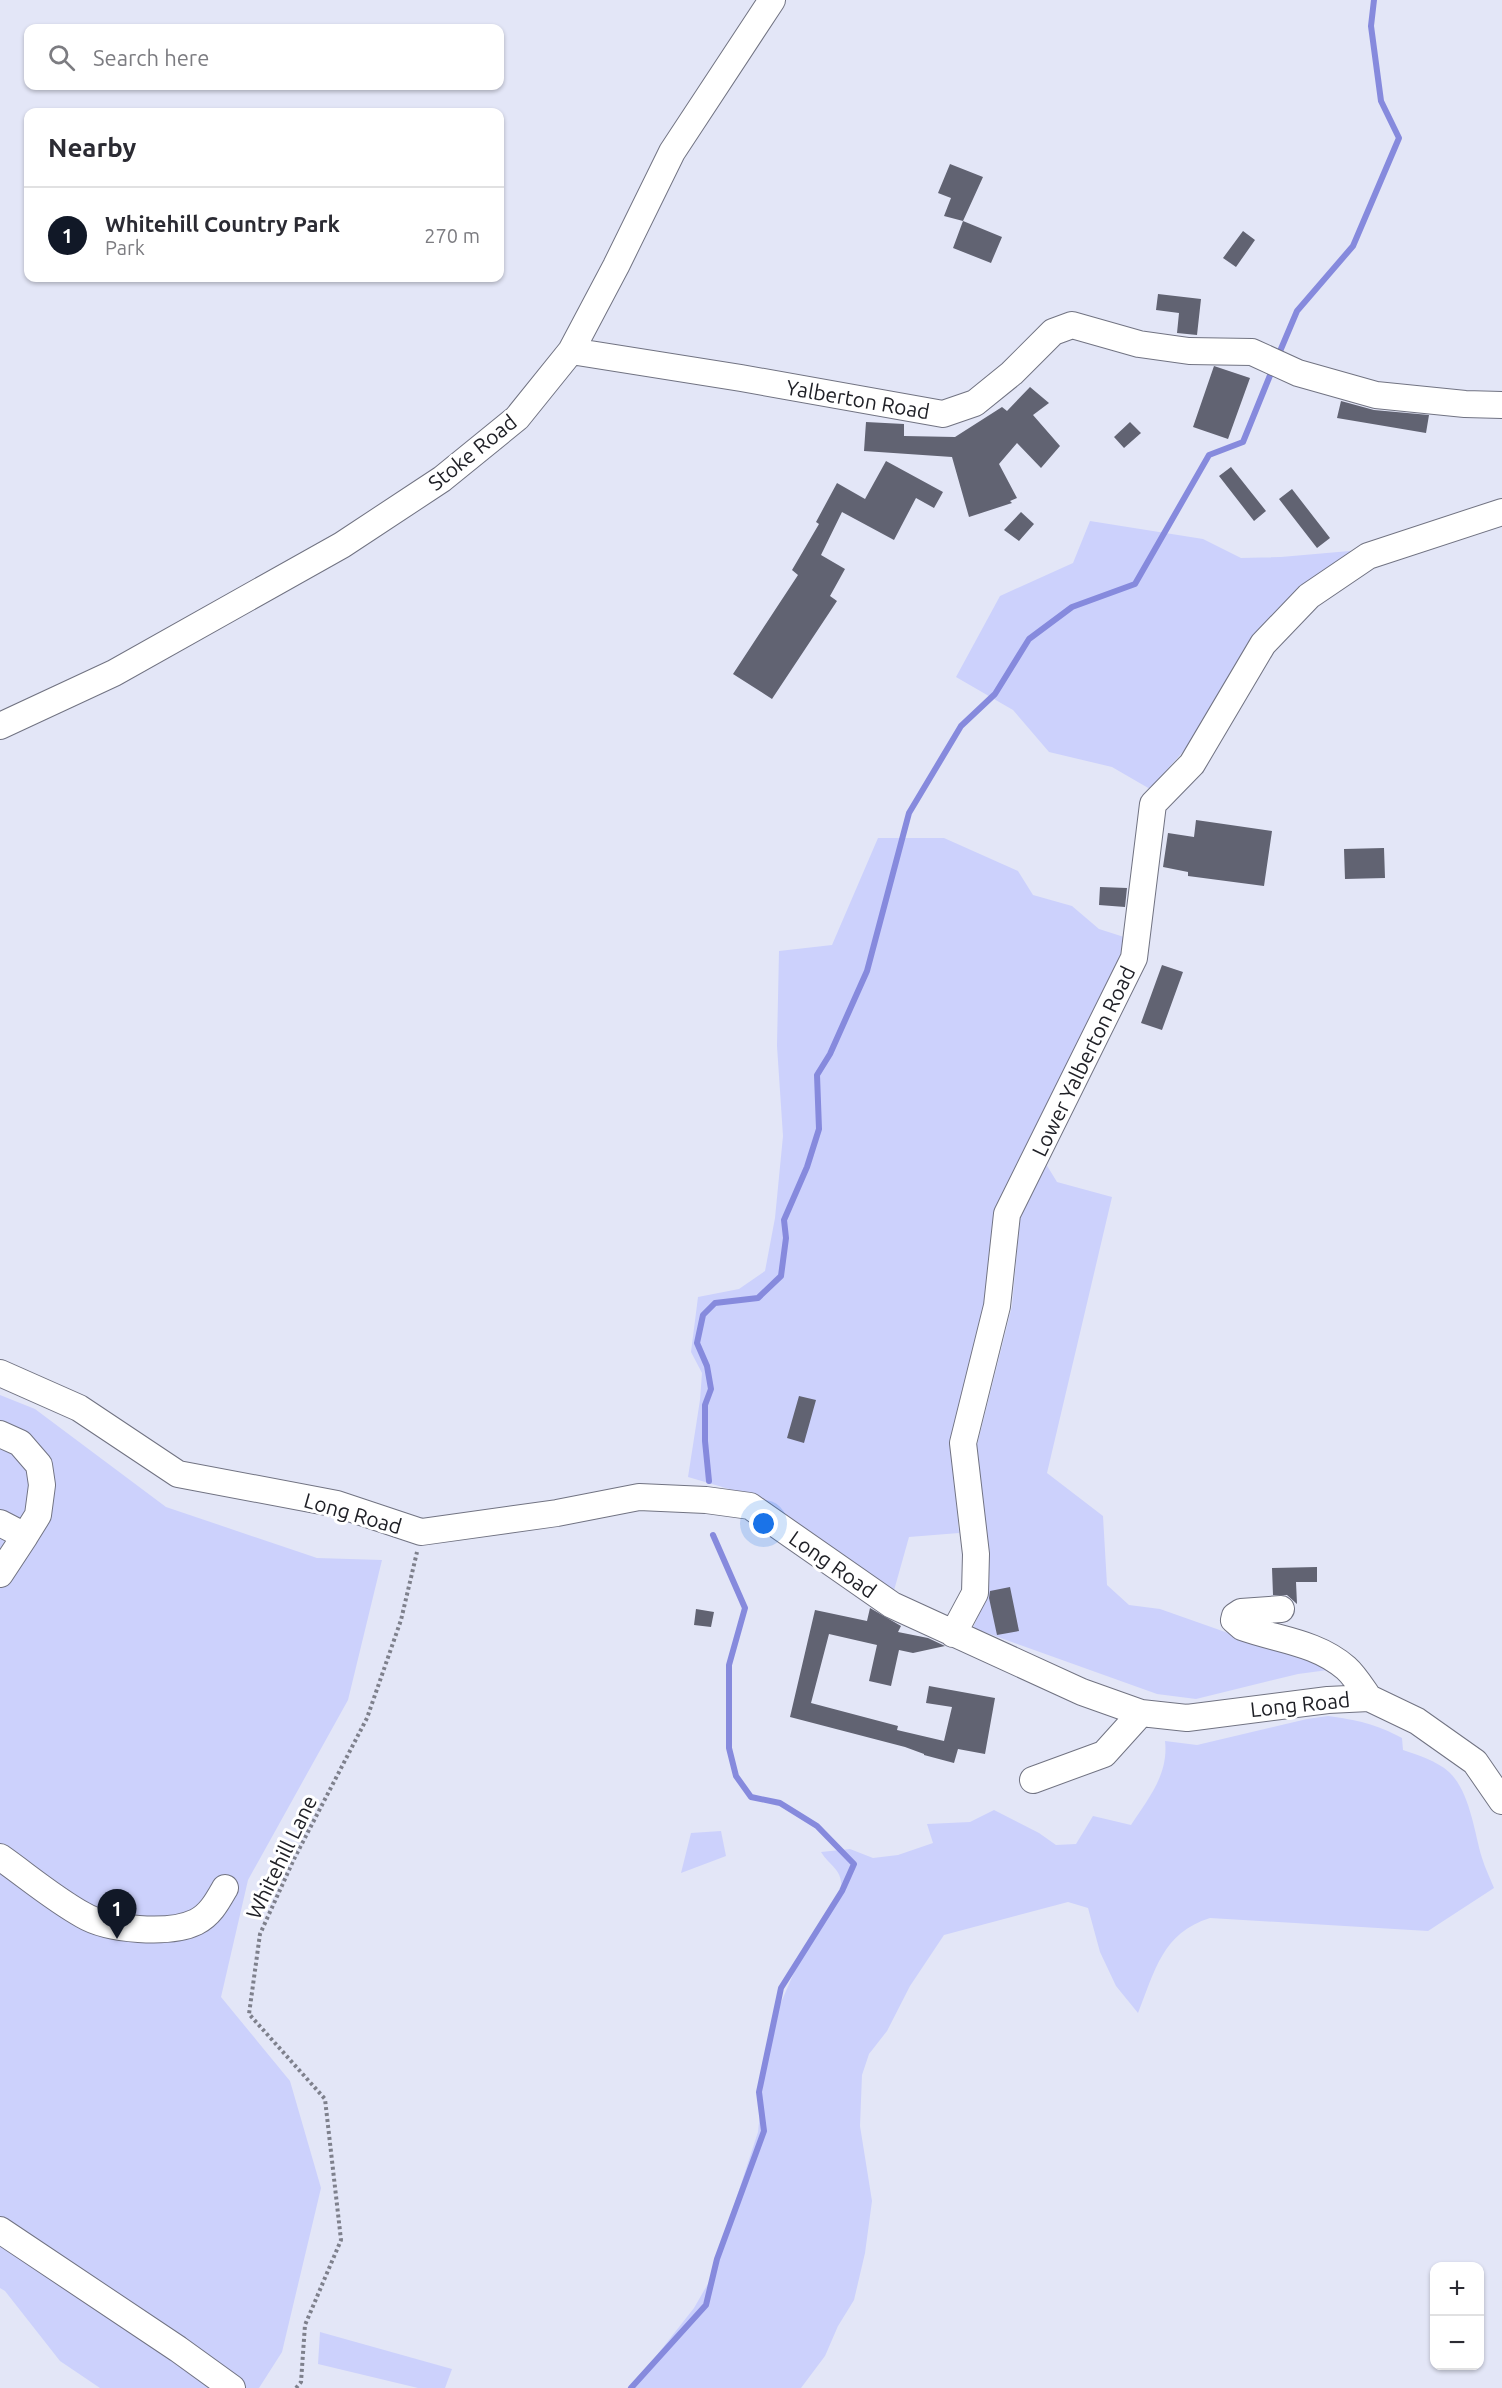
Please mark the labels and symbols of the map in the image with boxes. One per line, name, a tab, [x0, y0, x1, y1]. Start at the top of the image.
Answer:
street label: Yalberton Road	[784, 375, 932, 423]
street label: Stoke Road	[423, 409, 521, 495]
street label: Lower Yalberton Road	[1026, 962, 1140, 1160]
street label: Long Road	[302, 1488, 404, 1538]
your location	[749, 1509, 778, 1538]
street label: Long Road	[785, 1525, 881, 1603]
street label: Long Road	[1249, 1687, 1351, 1721]
street label: Whitehill Lane	[241, 1791, 321, 1923]
pin: 1	[98, 1890, 136, 1939]

